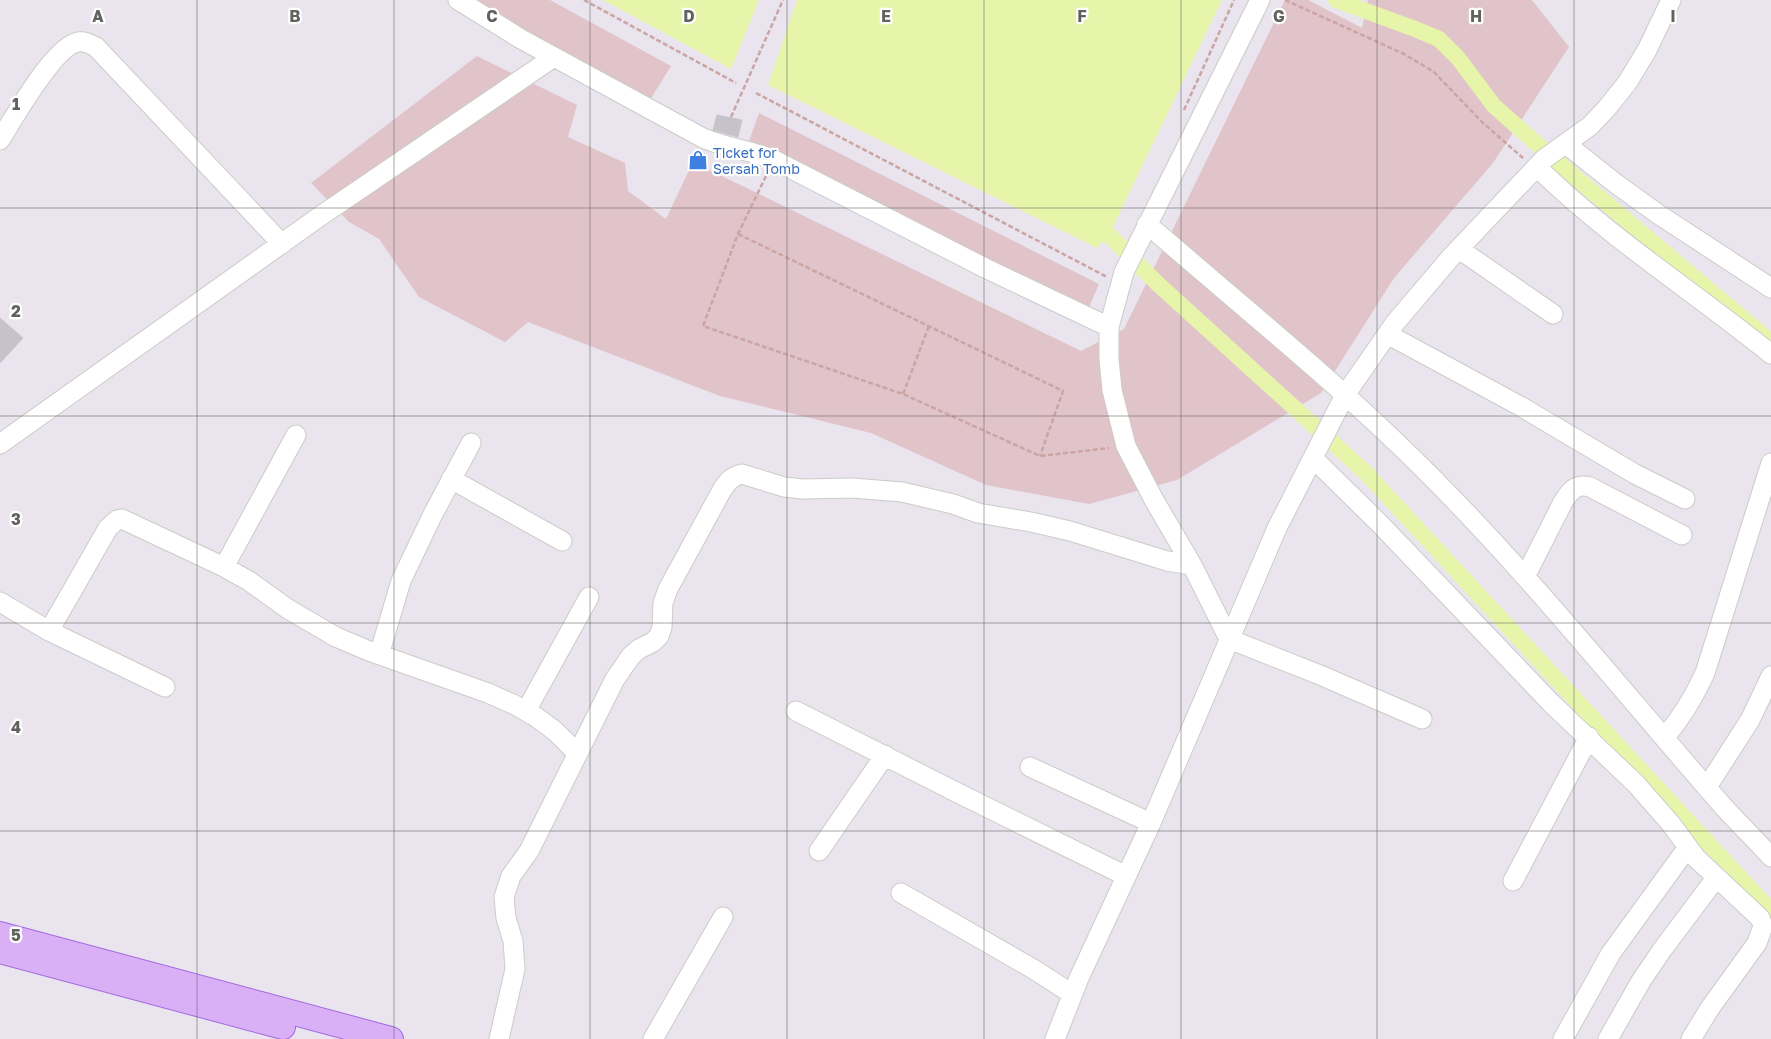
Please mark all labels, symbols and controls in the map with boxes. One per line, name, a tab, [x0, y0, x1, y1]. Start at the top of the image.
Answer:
text: A	[92, 6, 104, 26]
text: B	[289, 6, 301, 26]
text: C	[486, 6, 498, 26]
text: D	[683, 6, 695, 26]
text: E	[881, 6, 891, 26]
text: F	[1077, 6, 1087, 26]
text: G	[1273, 6, 1285, 26]
text: H	[1470, 6, 1482, 26]
text: I	[1670, 6, 1676, 26]
text: 1	[12, 94, 20, 114]
place label: Ticket for Sersah Tomb	[713, 144, 800, 177]
shop icon: Ticket for Sersah Tomb	[687, 149, 709, 171]
text: 2	[11, 301, 21, 321]
text: 3	[11, 509, 21, 529]
text: 4	[11, 717, 21, 737]
text: 5	[11, 925, 21, 945]

